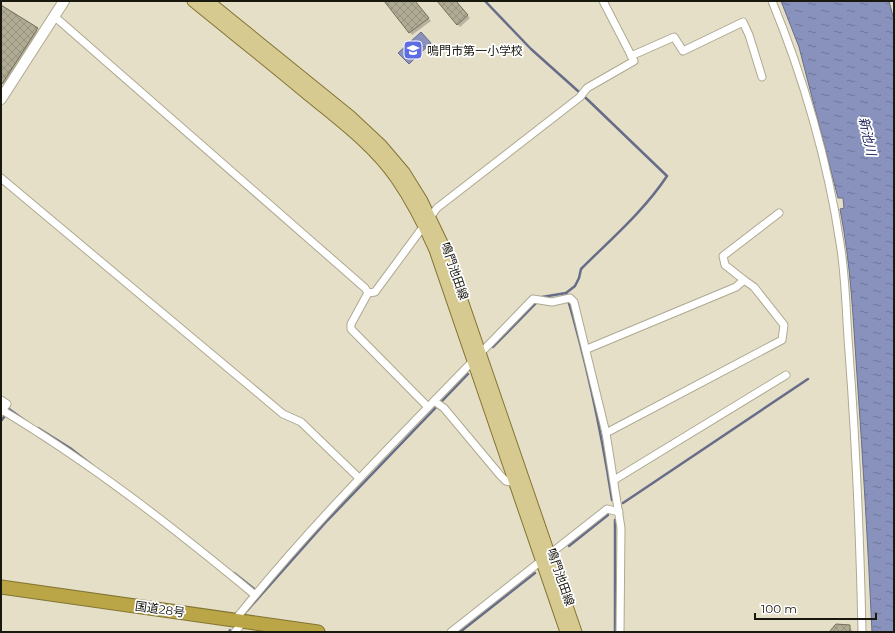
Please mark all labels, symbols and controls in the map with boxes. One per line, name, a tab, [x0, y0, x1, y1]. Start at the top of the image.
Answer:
school or university icon: 鳴門市第一小学校	[402, 39, 424, 61]
place label: 鳴門市第一小学校	[427, 43, 523, 58]
water label: 新池川	[856, 115, 880, 159]
street label: 鳴門池田線	[438, 240, 472, 302]
street label: 鳴門池田線	[544, 546, 578, 608]
scale bar	[755, 595, 876, 621]
street label: 国道28号	[134, 598, 186, 620]
text: 100 m	[761, 601, 797, 616]

